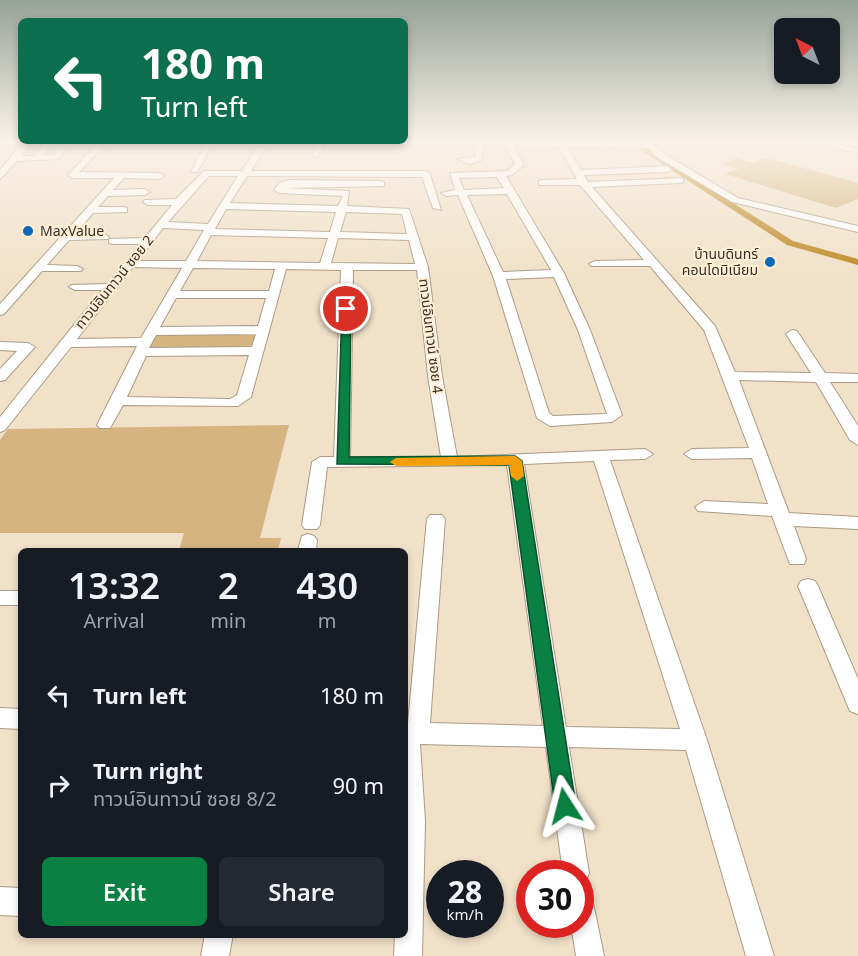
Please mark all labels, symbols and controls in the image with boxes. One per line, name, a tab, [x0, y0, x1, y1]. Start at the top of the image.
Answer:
north arrow	[774, 18, 840, 84]
map controls	[774, 18, 840, 84]
text: 180 m	[141, 34, 265, 91]
icon: left	[42, 42, 120, 120]
text: Turn left	[141, 88, 247, 125]
place label: MaxValue	[40, 221, 104, 240]
marker: MaxValue	[21, 224, 35, 238]
street label: ทาวน์อินทาวน์ ซอย 2	[70, 231, 157, 333]
place label: บ้านบดินทร์ คอนโดมิเนียม	[682, 244, 759, 279]
marker: บ้านบดินทร์ คอนโดมิเนียม	[763, 255, 777, 269]
street label: ทาวน์อินทาวน์ ซอย 4	[415, 278, 448, 394]
pin	[320, 283, 371, 334]
icon: arrive	[329, 292, 362, 325]
text: 13:32	[68, 561, 160, 610]
text: 2	[218, 561, 239, 610]
text: 430	[296, 561, 358, 610]
text: Arrival	[84, 607, 145, 634]
text: min	[210, 607, 246, 634]
text: m	[318, 607, 337, 634]
icon: left	[42, 679, 75, 712]
text: Turn left	[93, 680, 187, 710]
text: 180 m	[320, 680, 384, 710]
text: Turn right	[93, 755, 203, 785]
icon: right	[42, 769, 75, 802]
text: 90 m	[333, 770, 384, 800]
position arrow	[533, 774, 597, 838]
text: ทาวน์อินทาวน์ ซอย 8/2	[93, 785, 277, 812]
button: Exit	[42, 857, 207, 926]
button: Share	[219, 857, 384, 926]
speed limit sign: 30	[516, 860, 594, 938]
text: 28	[448, 871, 482, 912]
text: km/h	[447, 904, 483, 924]

